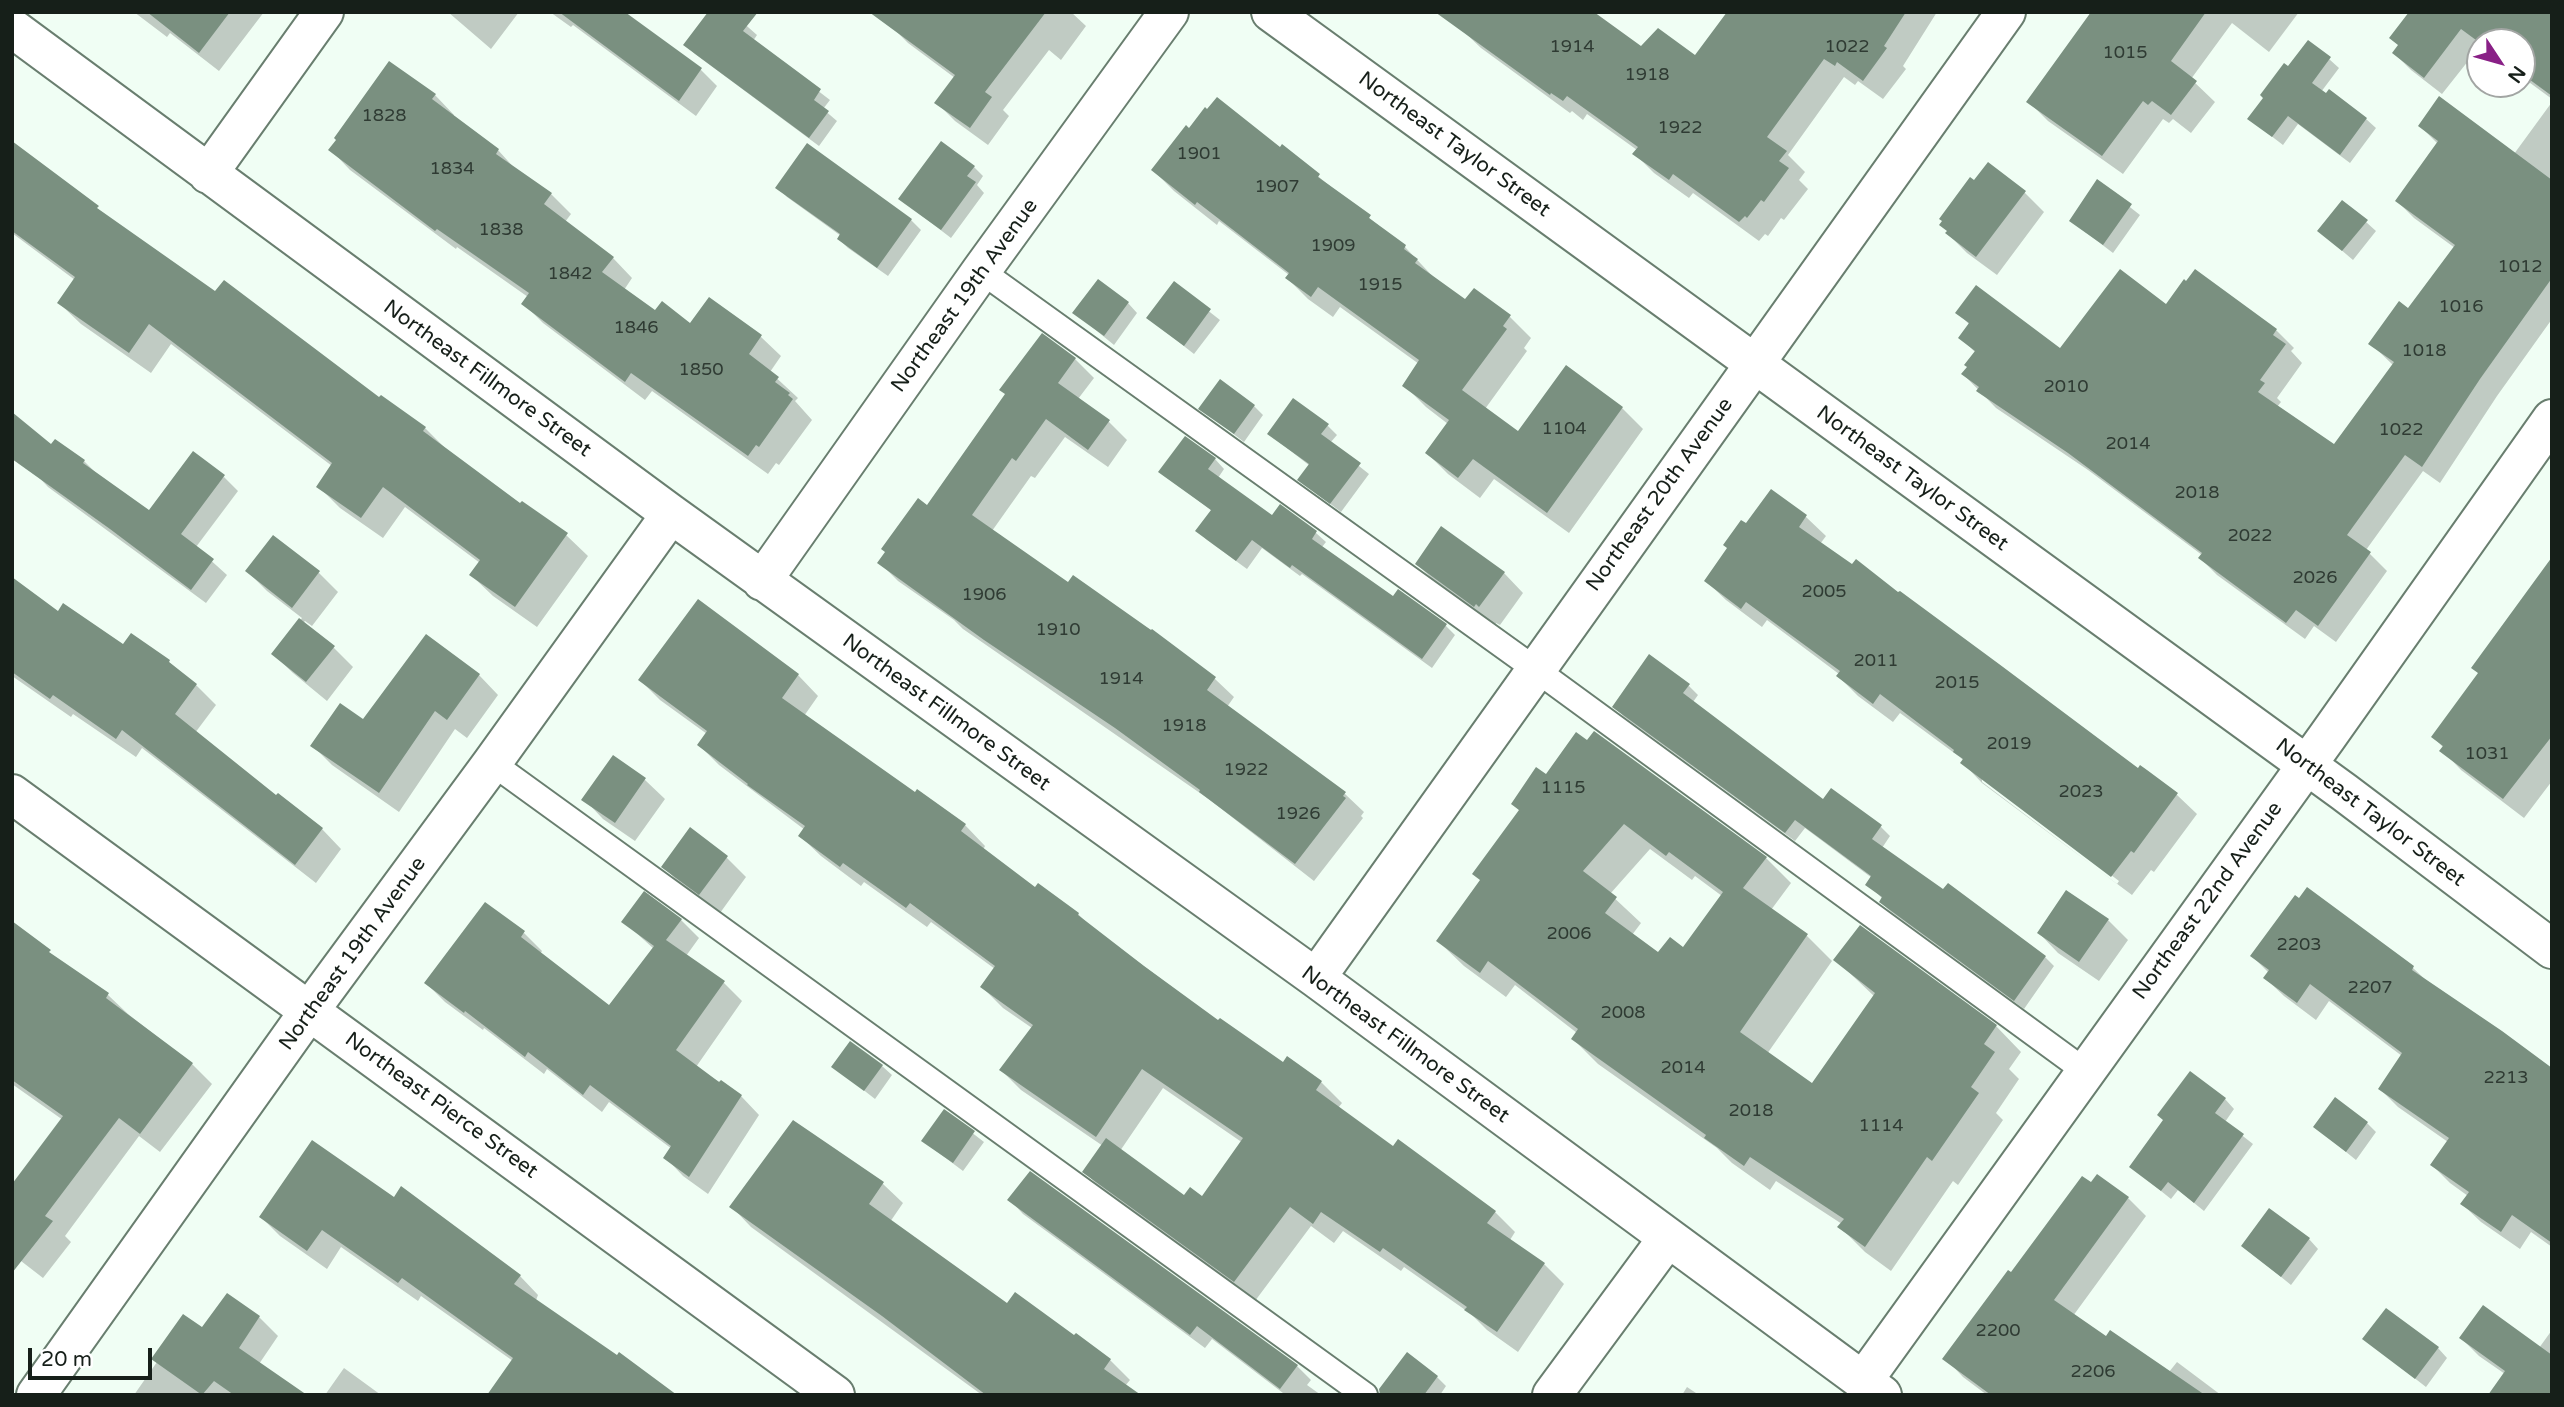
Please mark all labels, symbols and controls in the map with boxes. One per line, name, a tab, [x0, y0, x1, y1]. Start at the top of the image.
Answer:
north arrow	[2466, 28, 2536, 98]
house number: 1914	[1549, 36, 1595, 58]
house number: 1022	[1824, 36, 1870, 58]
house number: 1015	[2102, 42, 2148, 64]
text: N	[2503, 62, 2530, 87]
house number: 1918	[1624, 64, 1670, 86]
street label: Northeast Taylor Street	[1353, 67, 1555, 223]
house number: 1828	[361, 105, 407, 127]
house number: 1922	[1657, 117, 1703, 139]
house number: 1901	[1176, 143, 1222, 165]
house number: 1834	[429, 158, 475, 180]
house number: 1907	[1254, 176, 1300, 198]
street label: Northeast 19th Avenue	[886, 194, 1044, 398]
house number: 1838	[478, 219, 524, 241]
house number: 1909	[1310, 235, 1356, 257]
house number: 1012	[2497, 256, 2543, 278]
house number: 1842	[547, 263, 593, 285]
house number: 1915	[1357, 274, 1403, 296]
street label: Northeast Fillmore Street	[378, 295, 596, 463]
house number: 1016	[2438, 296, 2484, 318]
house number: 1846	[613, 317, 659, 339]
house number: 1018	[2401, 340, 2447, 362]
house number: 1850	[678, 359, 724, 381]
house number: 2010	[2043, 376, 2089, 398]
street label: Northeast 20th Avenue	[1581, 393, 1739, 597]
street label: Northeast Taylor Street	[1811, 401, 2013, 557]
house number: 1104	[1541, 418, 1587, 440]
house number: 1022	[2378, 419, 2424, 441]
house number: 2014	[2105, 433, 2151, 455]
house number: 2018	[2174, 482, 2220, 504]
house number: 2022	[2227, 525, 2273, 547]
house number: 2026	[2292, 567, 2338, 589]
house number: 2005	[1801, 581, 1847, 603]
house number: 1906	[961, 584, 1007, 606]
house number: 1910	[1035, 619, 1081, 641]
street label: Northeast Fillmore Street	[837, 629, 1055, 797]
house number: 2011	[1853, 650, 1899, 672]
house number: 1914	[1098, 668, 1144, 690]
house number: 2015	[1934, 672, 1980, 694]
house number: 1918	[1161, 715, 1207, 737]
house number: 2019	[1986, 733, 2032, 755]
street label: Northeast Taylor Street	[2270, 733, 2470, 893]
house number: 1031	[2464, 743, 2510, 765]
house number: 1922	[1223, 759, 1269, 781]
house number: 1115	[1540, 777, 1586, 799]
house number: 2023	[2058, 781, 2104, 803]
street label: Northeast 22nd Avenue	[2128, 797, 2288, 1005]
house number: 1926	[1275, 803, 1321, 825]
street label: Northeast 19th Avenue	[274, 852, 432, 1056]
house number: 2006	[1546, 923, 1592, 945]
house number: 2203	[2276, 934, 2322, 956]
street label: Northeast Fillmore Street	[1296, 961, 1514, 1129]
house number: 2207	[2347, 977, 2393, 999]
house number: 2008	[1600, 1002, 1646, 1024]
street label: Northeast Pierce Street	[339, 1027, 543, 1185]
house number: 2014	[1660, 1057, 1706, 1079]
house number: 2213	[2483, 1067, 2529, 1089]
house number: 2018	[1728, 1100, 1774, 1122]
house number: 1114	[1858, 1115, 1904, 1137]
house number: 2200	[1975, 1320, 2021, 1342]
scale bar	[32, 1334, 156, 1378]
text: 20 m	[41, 1347, 92, 1372]
house number: 2206	[2070, 1361, 2116, 1383]

